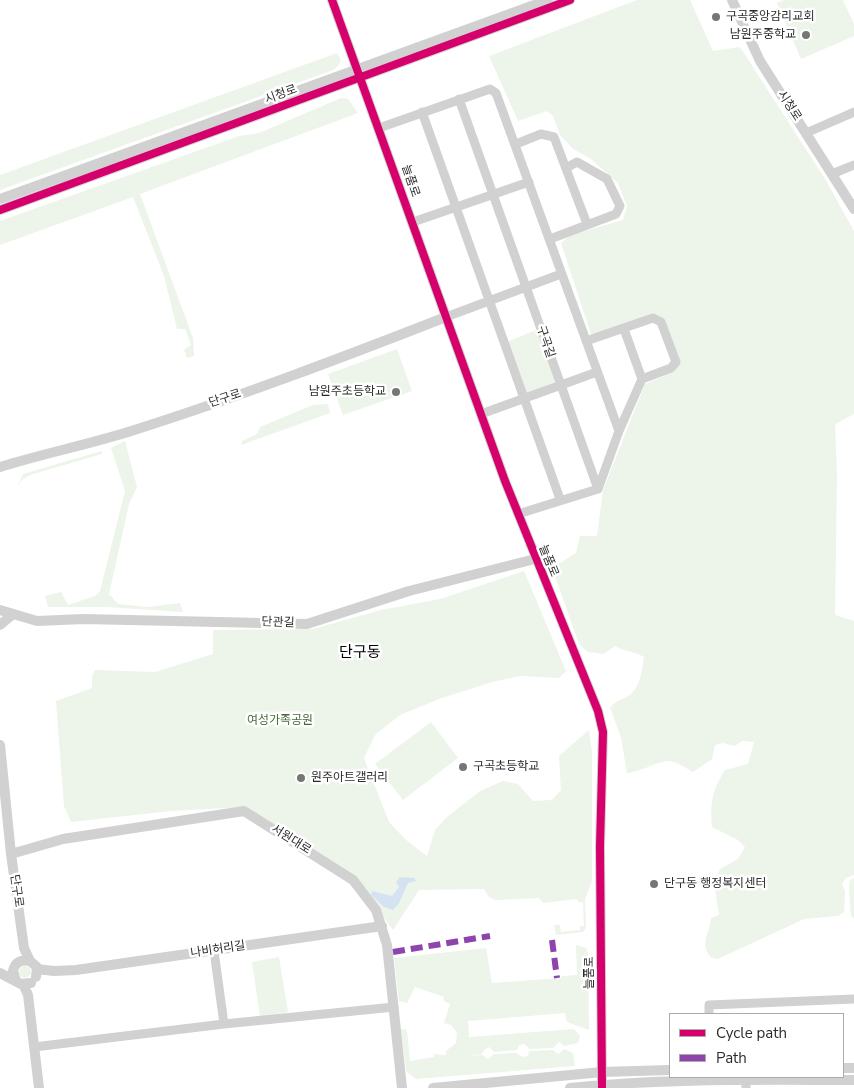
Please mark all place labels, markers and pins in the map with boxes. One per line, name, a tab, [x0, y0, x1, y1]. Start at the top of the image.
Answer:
place label: 구곡중앙감리교회	[726, 10, 814, 24]
marker: 구곡중앙감리교회	[710, 11, 722, 23]
place label: 남원주중학교	[730, 28, 796, 42]
marker: 남원주중학교	[800, 29, 812, 41]
place label: 남원주초등학교	[309, 385, 386, 399]
marker: 남원주초등학교	[390, 386, 402, 398]
place label: 구곡초등학교	[473, 760, 539, 774]
marker: 구곡초등학교	[457, 761, 469, 773]
place label: 원주아트갤러리	[311, 771, 388, 785]
marker: 원주아트갤러리	[295, 772, 307, 784]
place label: 단구동 행정복지센터	[664, 877, 766, 891]
marker: 단구동 행정복지센터	[648, 878, 660, 890]

